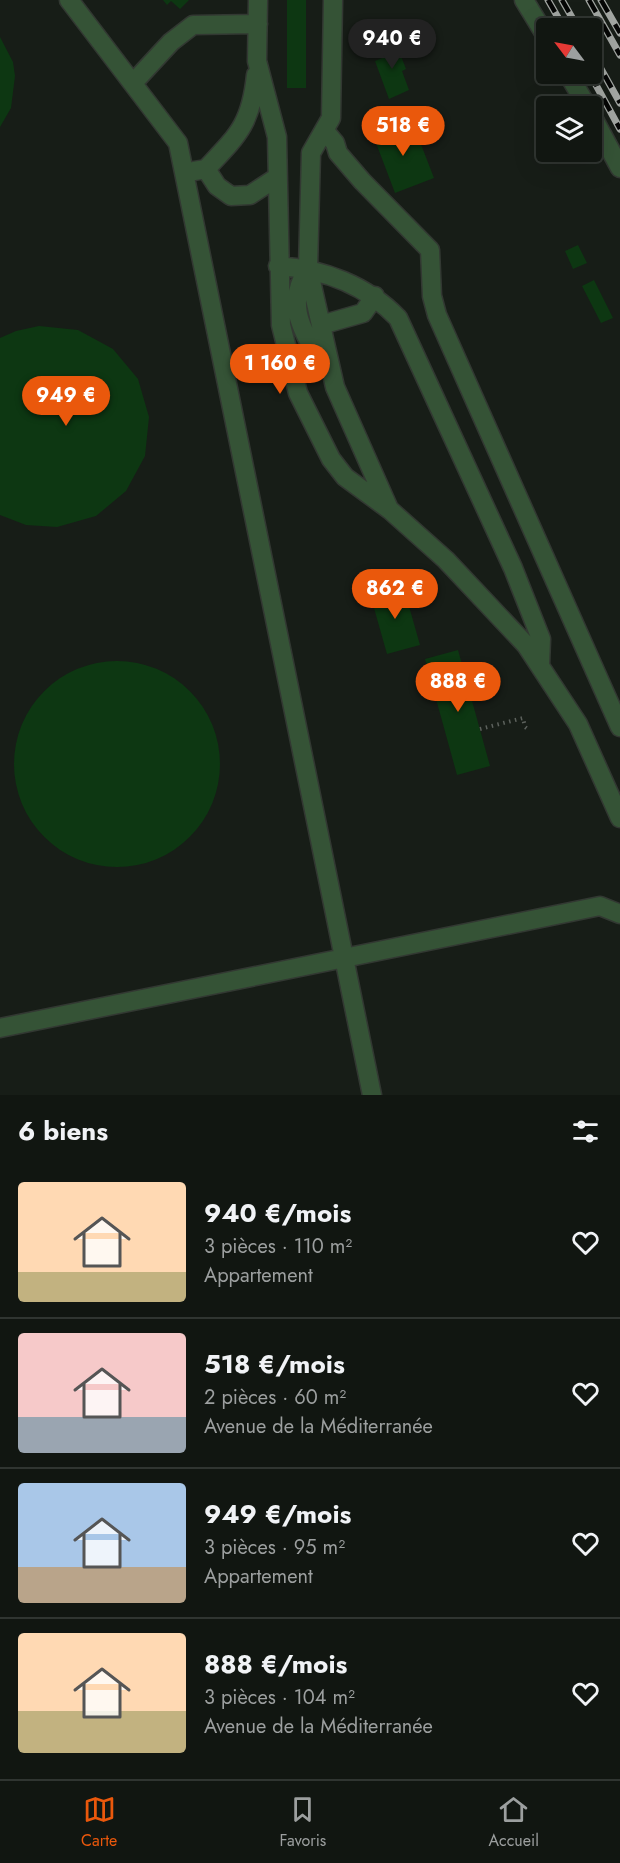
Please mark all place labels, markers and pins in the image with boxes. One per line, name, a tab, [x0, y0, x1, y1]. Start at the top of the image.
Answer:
pin: 940 €	[350, 19, 434, 70]
pin: 518 €	[361, 106, 445, 157]
pin: 1 160 €	[225, 344, 335, 395]
pin: 949 €	[24, 376, 108, 427]
pin: 862 €	[353, 569, 437, 620]
pin: 888 €	[416, 662, 500, 713]

